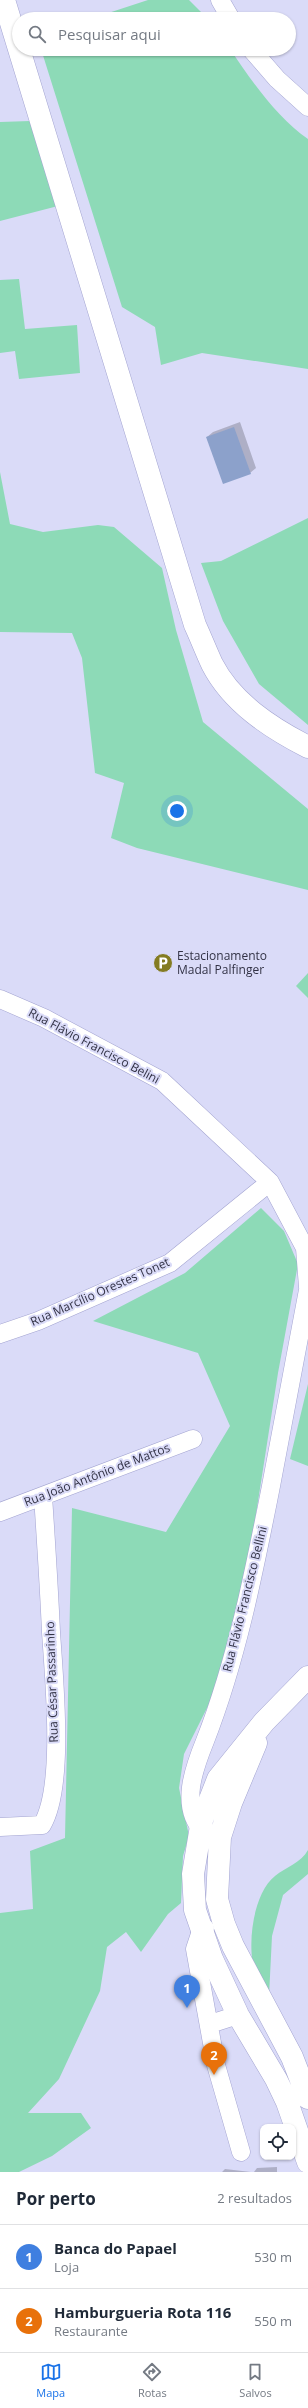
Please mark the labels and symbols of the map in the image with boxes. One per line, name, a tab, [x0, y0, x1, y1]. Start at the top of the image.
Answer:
your location	[167, 801, 187, 821]
place label: Estacionamento Madal Palfinger	[177, 947, 267, 978]
parking icon: Estacionamento Madal Palfinger	[152, 952, 174, 974]
street label: Rua Flávio Francisco Belini	[26, 1004, 163, 1087]
street label: Rua Marcílio Orestes Tonet	[27, 1253, 172, 1330]
street label: Rua João Antônio de Mattos	[21, 1439, 173, 1510]
street label: Rua Flávio Francisco Bellini	[218, 1524, 271, 1673]
street label: Rua César Passarinho	[41, 1621, 62, 1743]
pin: 1	[174, 1975, 200, 2008]
pin: 2	[201, 2042, 227, 2075]

